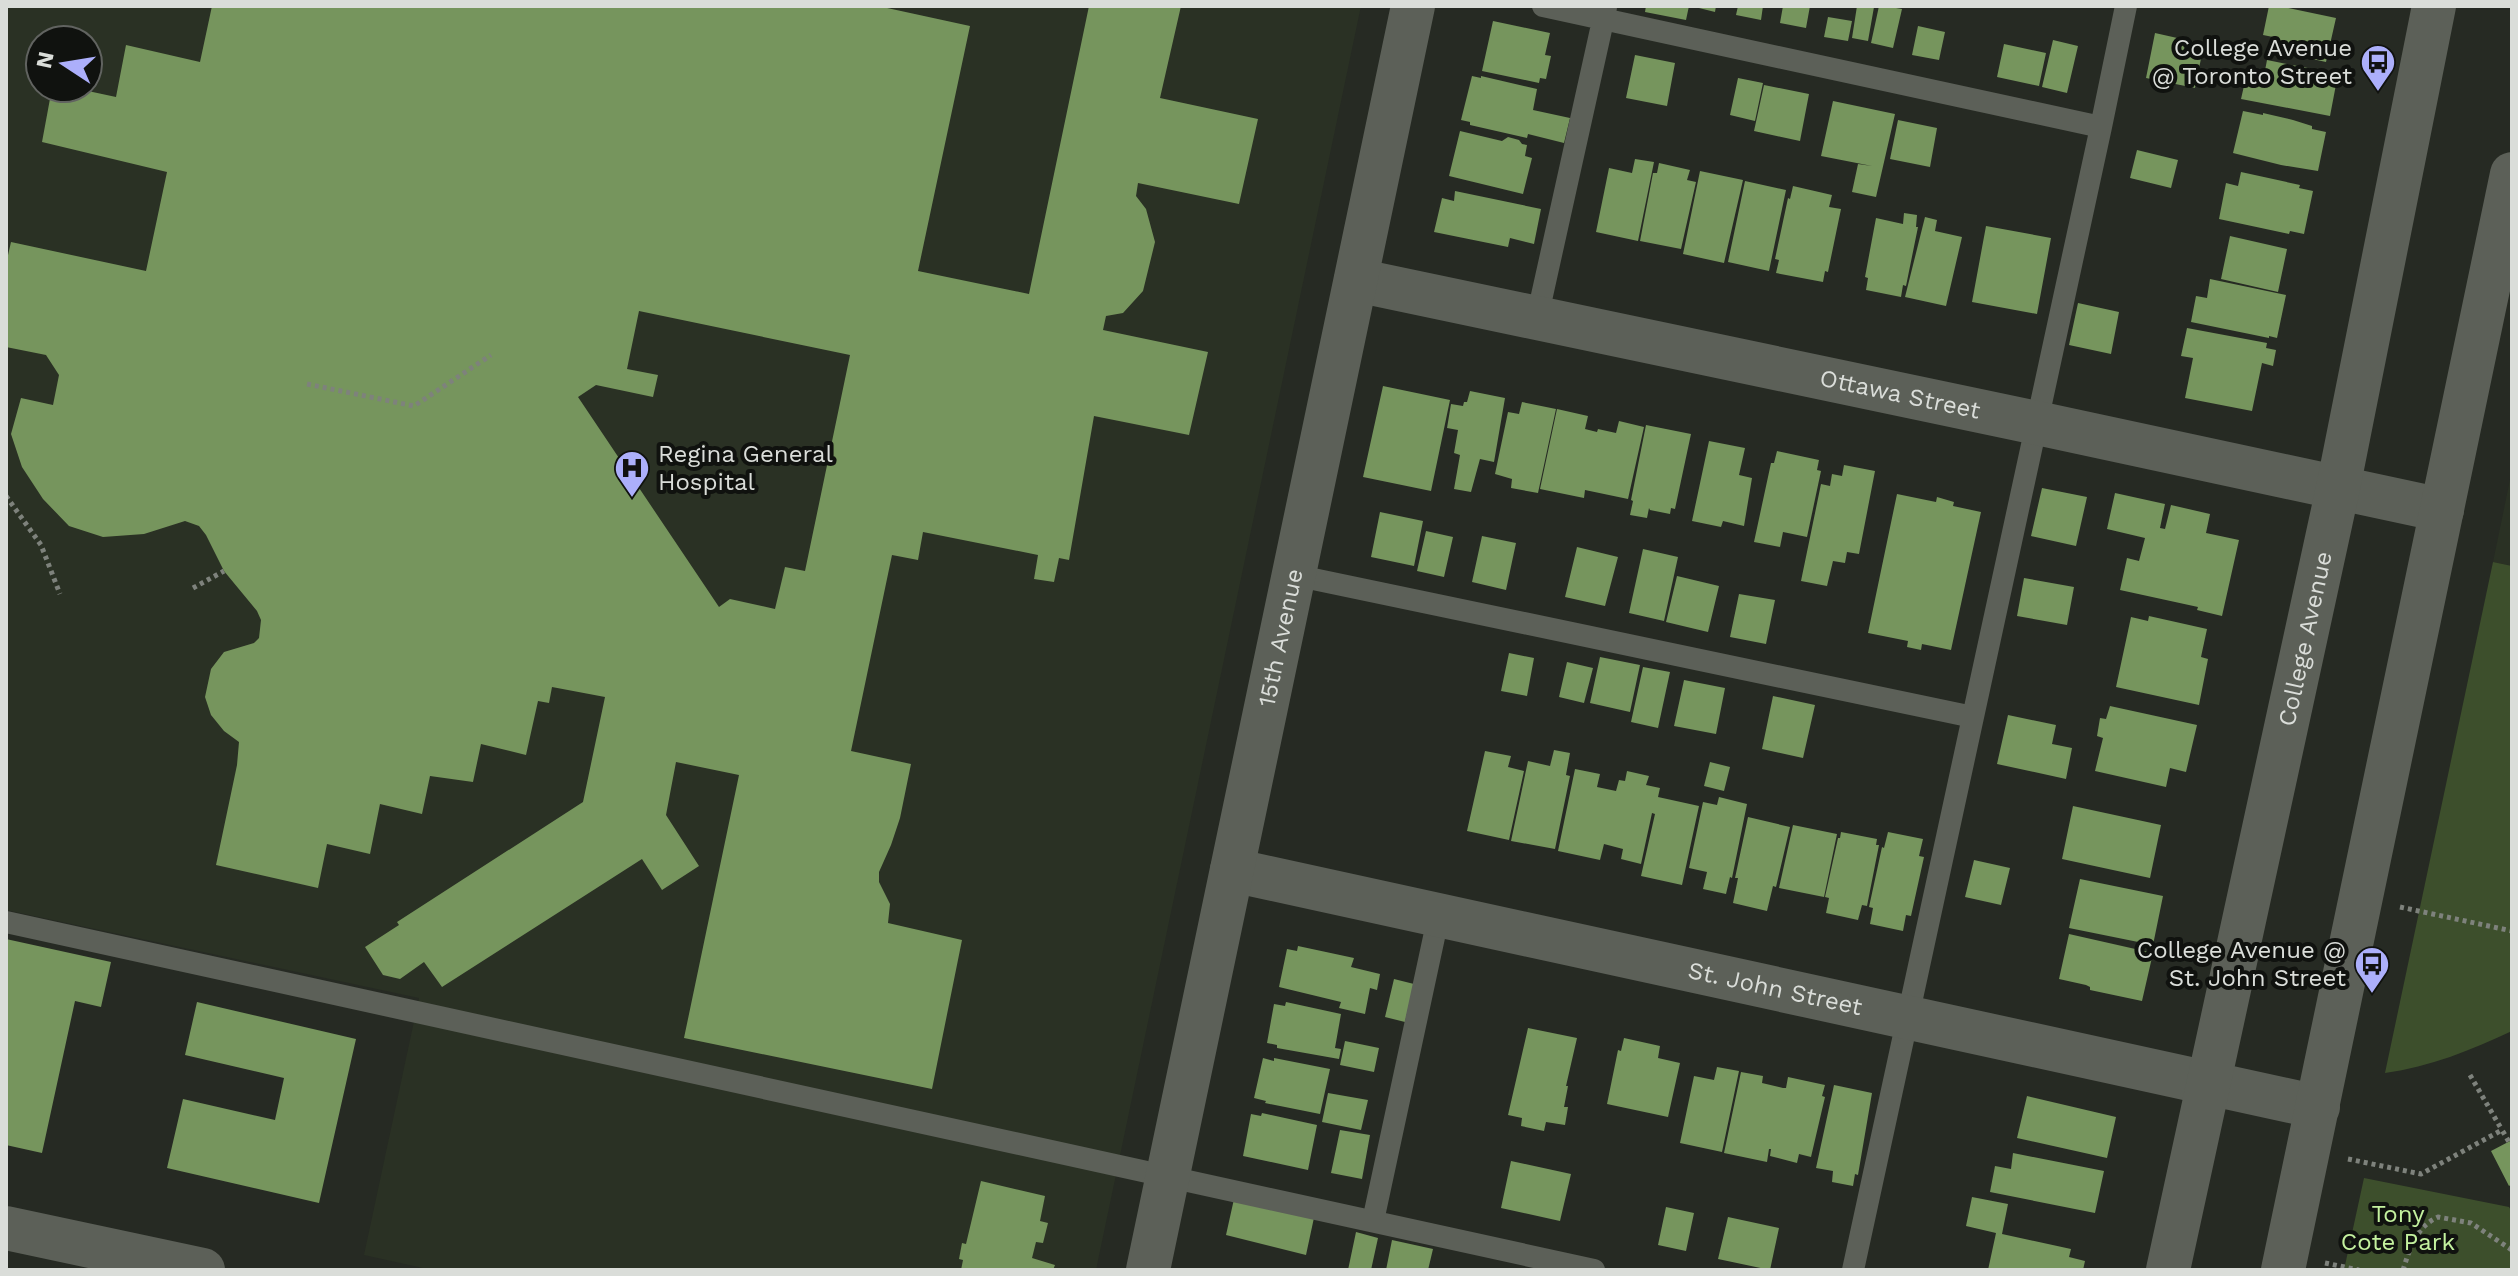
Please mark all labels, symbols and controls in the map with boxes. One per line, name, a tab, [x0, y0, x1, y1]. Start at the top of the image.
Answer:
north arrow	[24, 24, 104, 104]
place label: College Avenue @ Toronto Street	[2152, 34, 2352, 90]
bus stop icon: College Avenue @ Toronto Street	[2359, 43, 2397, 93]
text: N	[31, 49, 59, 71]
street label: Ottawa Street	[1817, 364, 1983, 425]
place label: Regina General Hospital	[658, 440, 834, 496]
hospital icon: Regina General Hospital	[613, 449, 651, 499]
street label: College Avenue	[2273, 549, 2338, 729]
street label: 15th Avenue	[1252, 566, 1309, 709]
place label: College Avenue @ St. John Street	[2137, 936, 2346, 992]
bus stop icon: College Avenue @ St. John Street	[2353, 945, 2391, 995]
street label: St. John Street	[1686, 956, 1865, 1021]
park label: Tony Cote Park	[2341, 1200, 2456, 1256]

